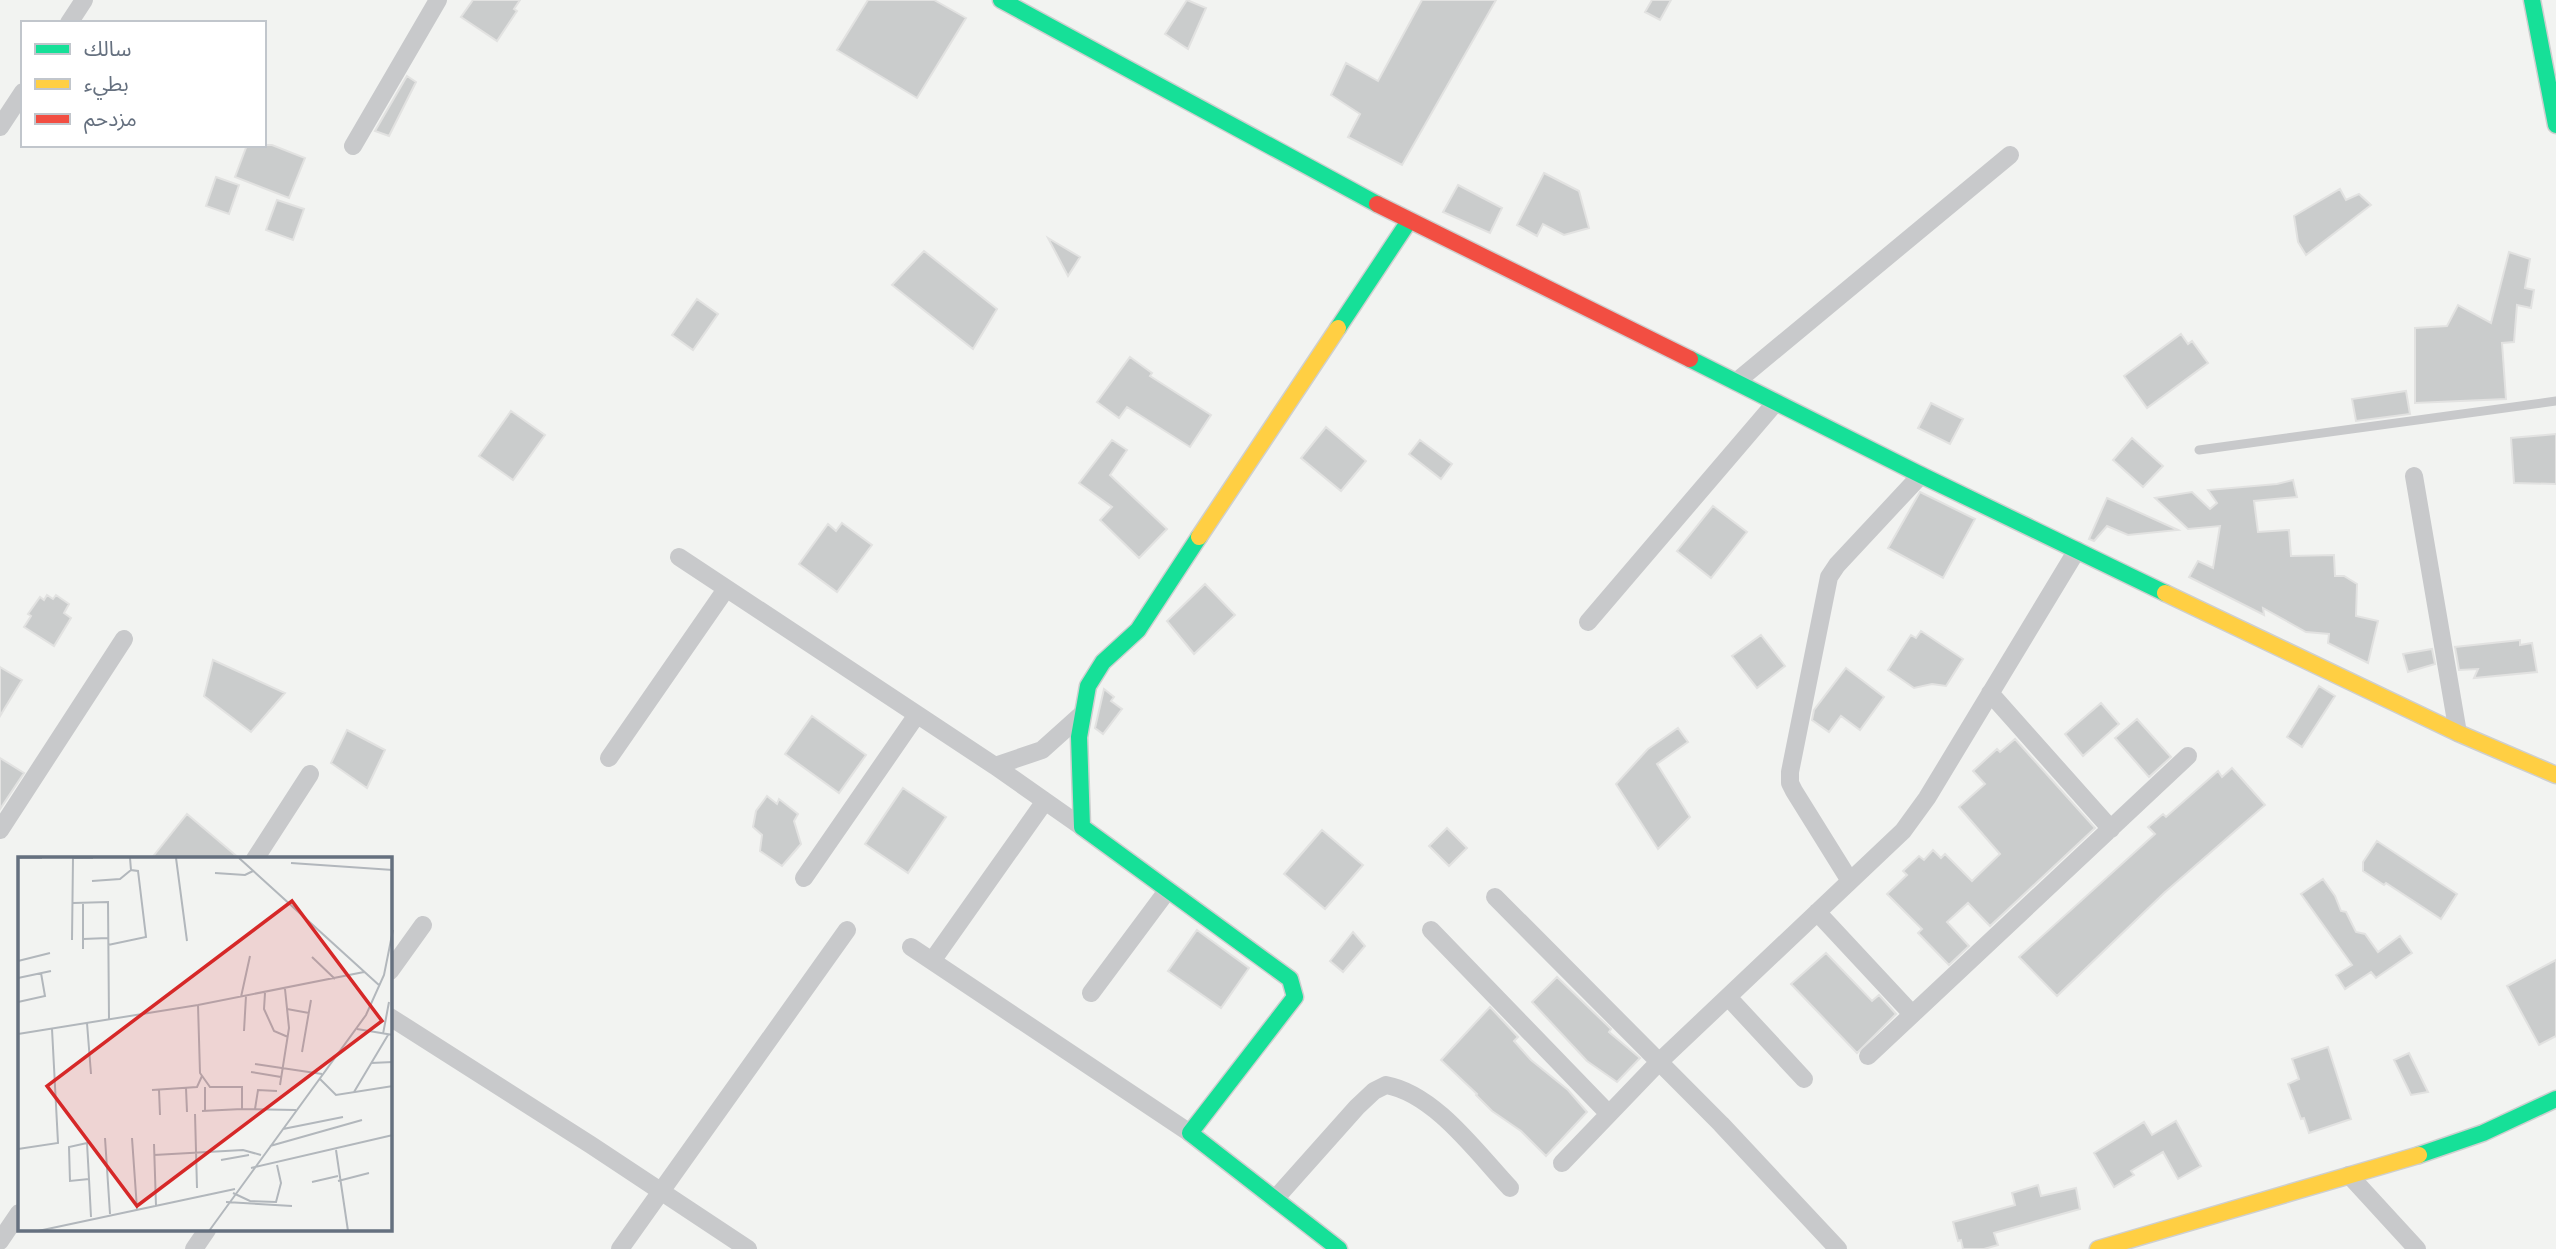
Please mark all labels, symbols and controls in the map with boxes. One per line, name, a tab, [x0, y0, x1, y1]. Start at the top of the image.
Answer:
legend	[21, 21, 266, 147]
text: سالك	[84, 35, 131, 60]
text: بطيء	[84, 70, 129, 100]
text: مزدحم	[84, 105, 137, 134]
inset map	[18, 857, 392, 1232]

